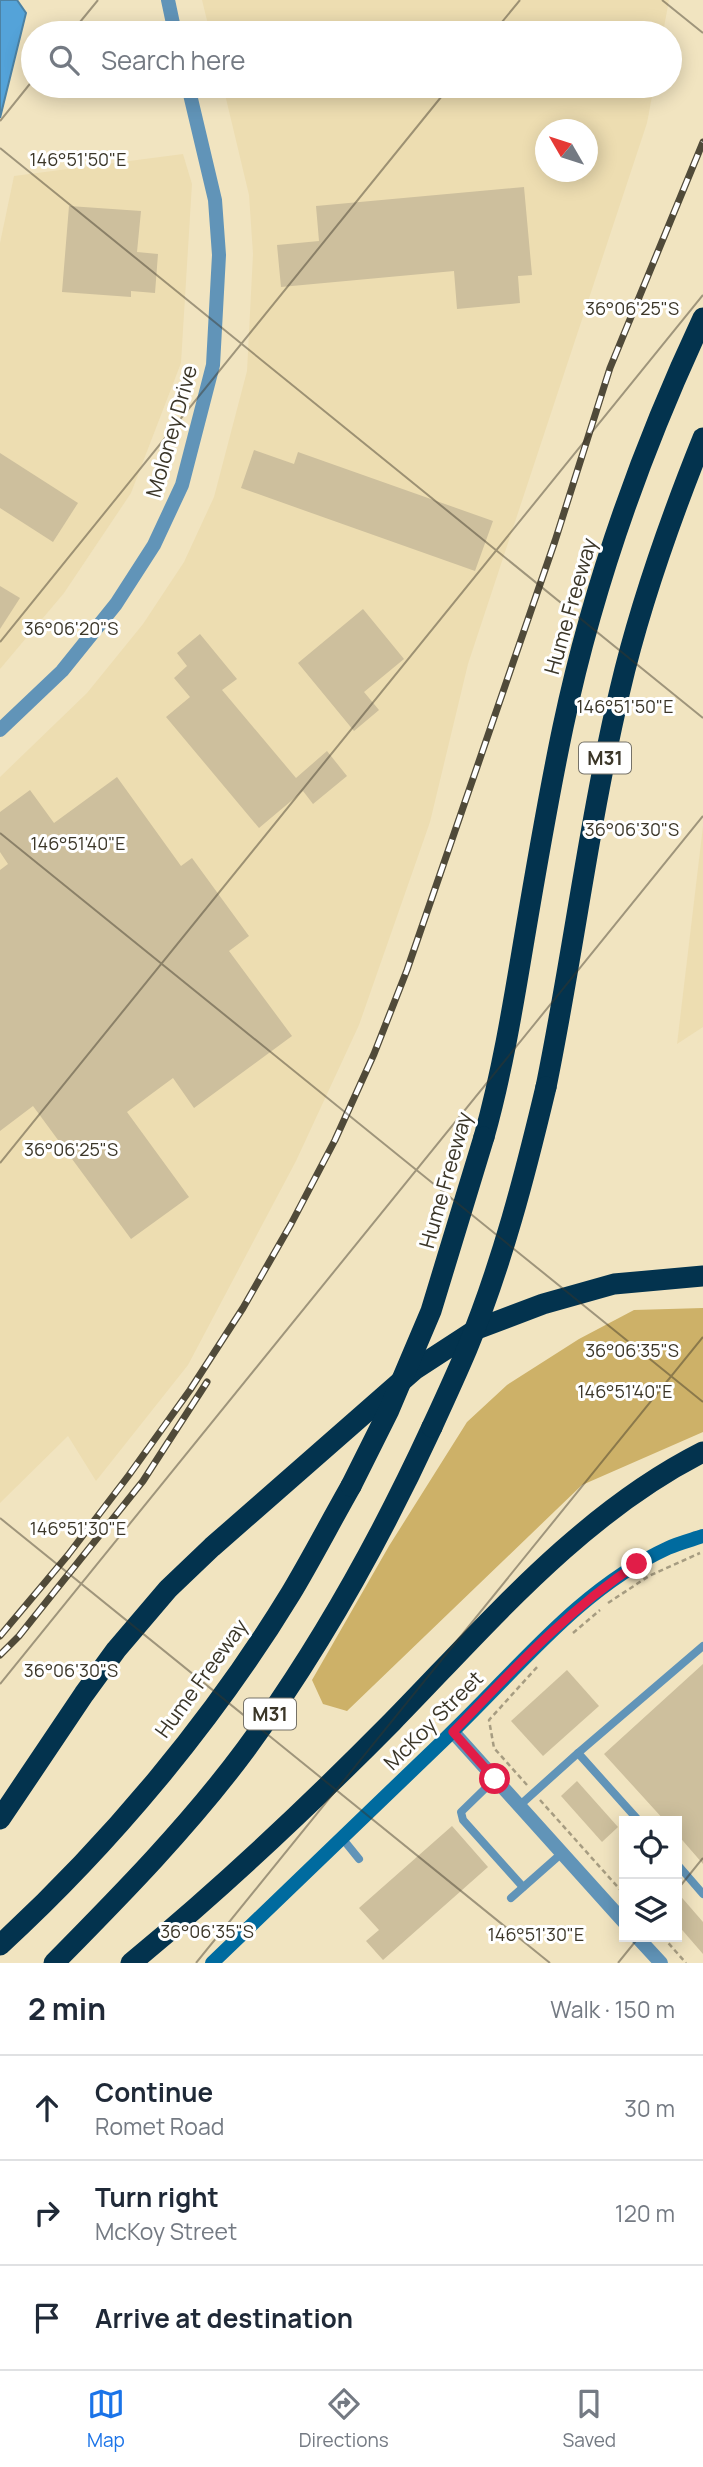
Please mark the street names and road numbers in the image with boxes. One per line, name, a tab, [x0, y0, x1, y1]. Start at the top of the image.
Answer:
street label: Moloney Drive	[139, 362, 203, 500]
street label: Hume Freeway	[537, 534, 603, 678]
road number: M31	[579, 743, 631, 774]
street label: Hume Freeway	[412, 1108, 478, 1252]
street label: Hume Freeway	[148, 1613, 254, 1743]
street label: McKoy Street	[377, 1664, 489, 1776]
road number: M31	[244, 1698, 296, 1730]

